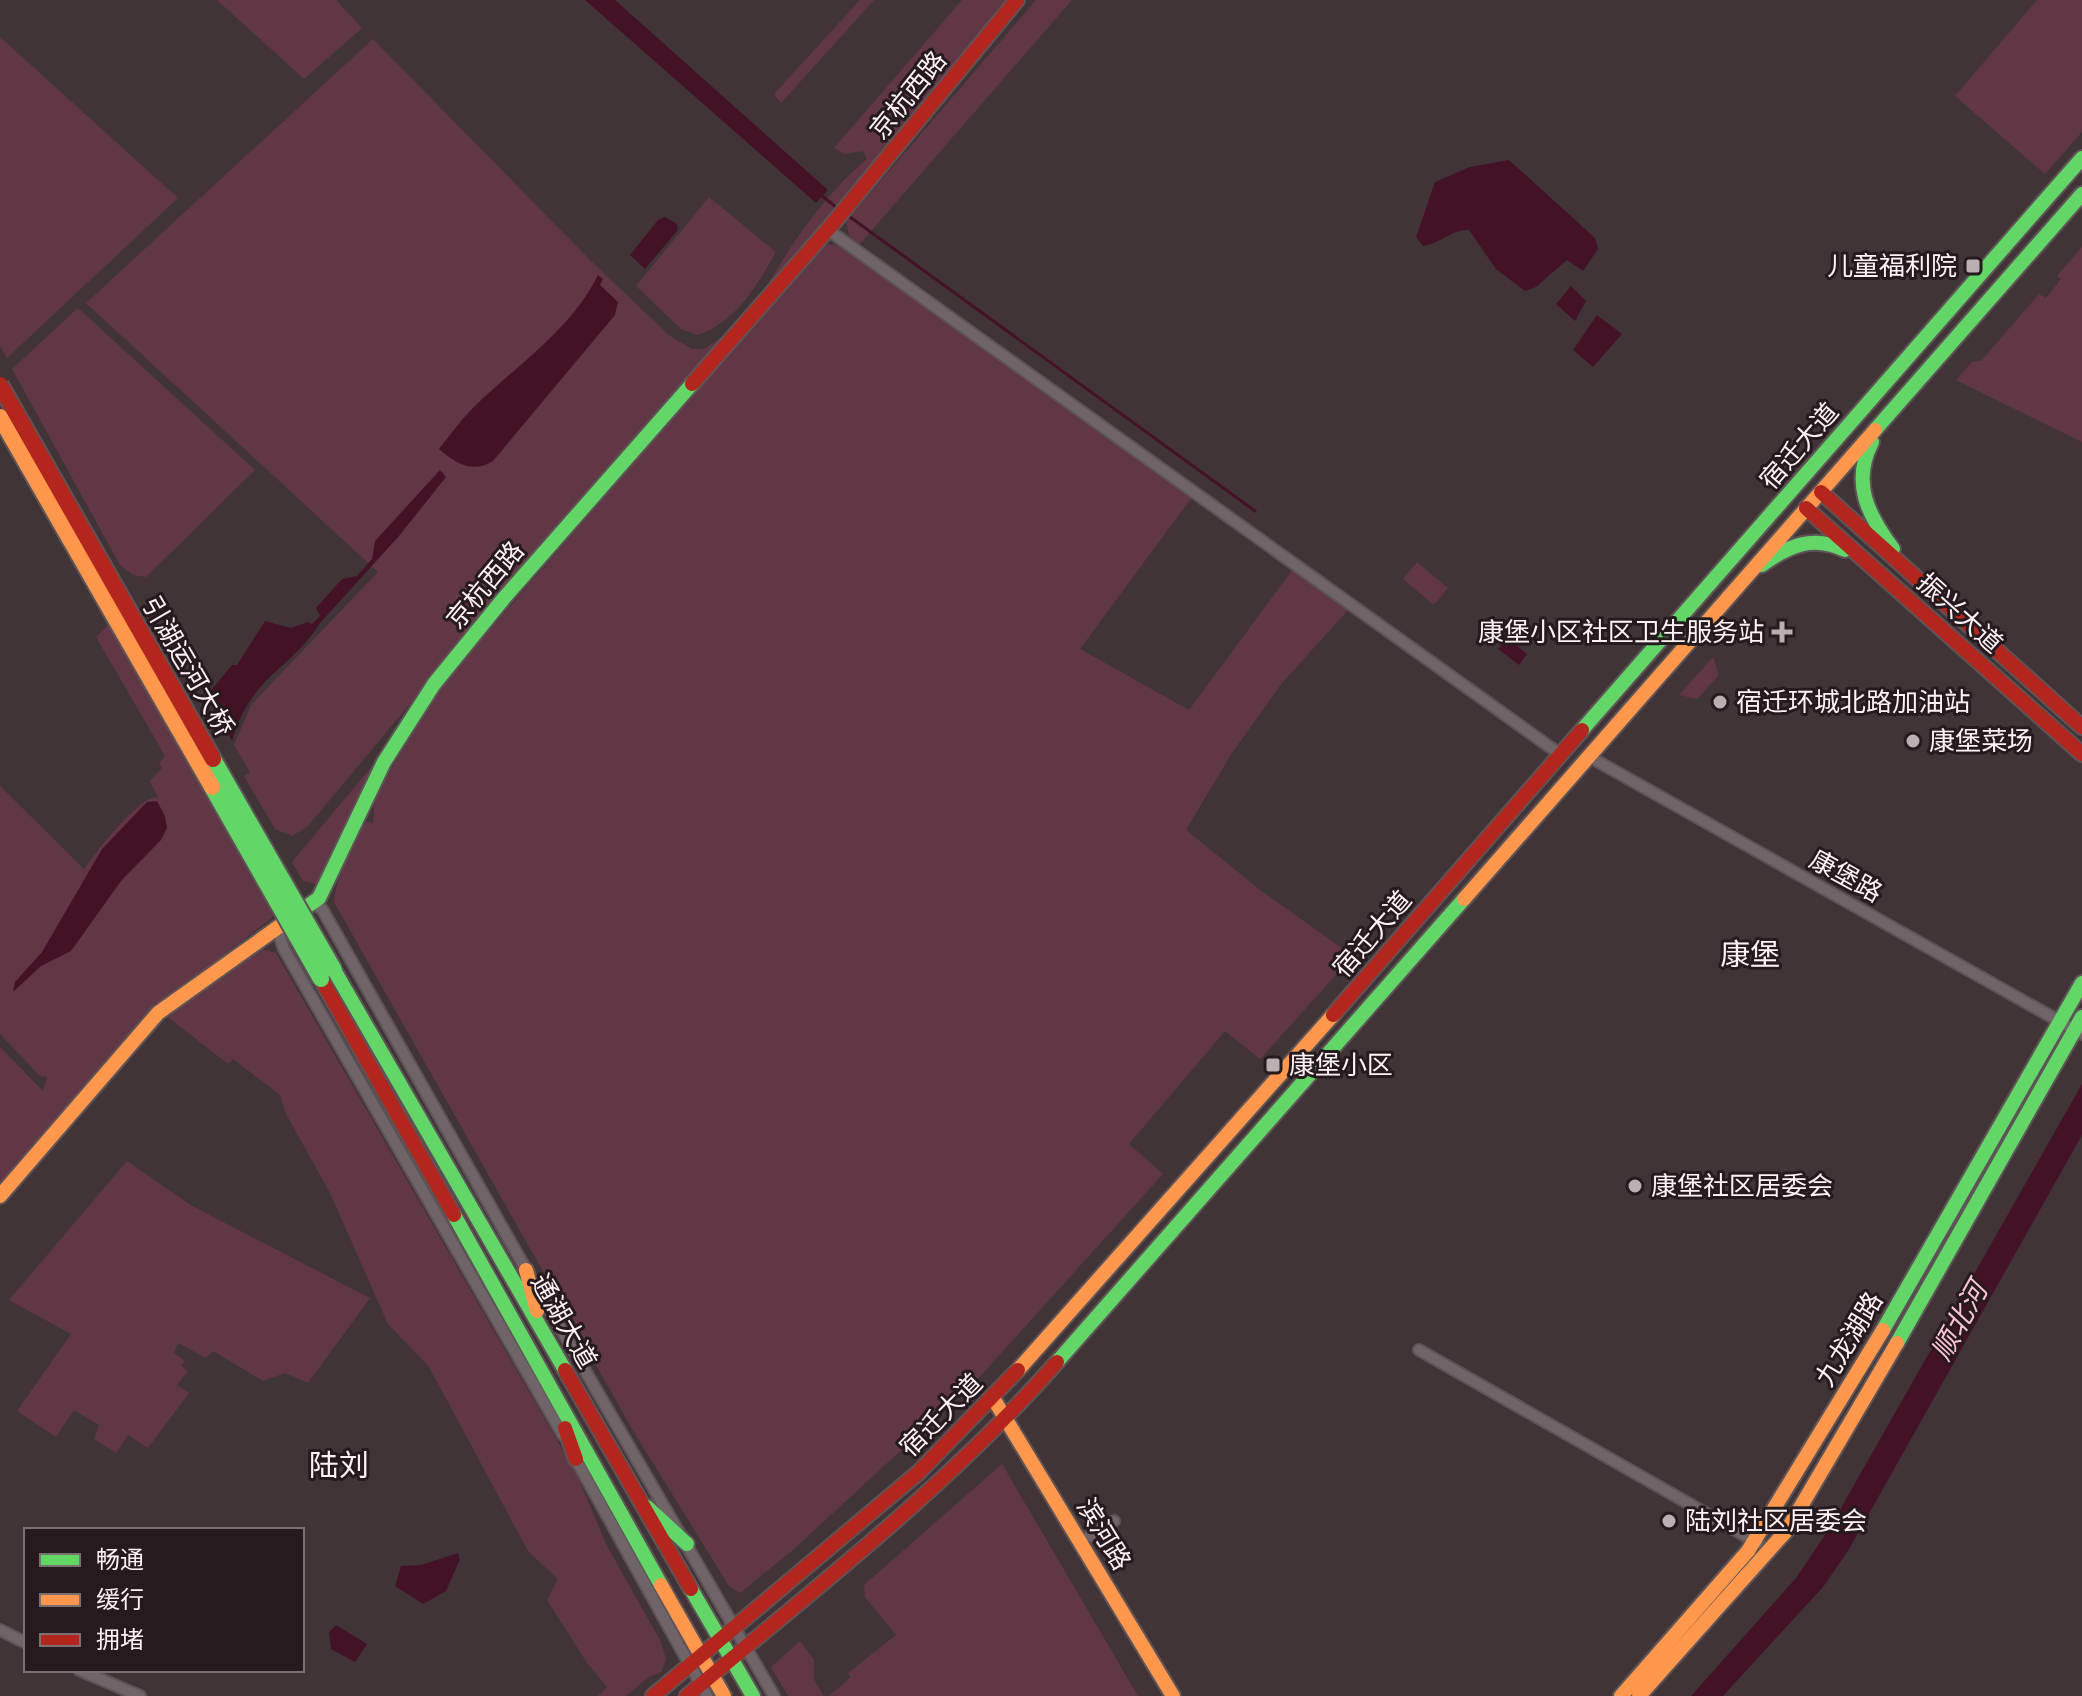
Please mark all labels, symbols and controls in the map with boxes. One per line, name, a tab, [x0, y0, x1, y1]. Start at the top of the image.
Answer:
street label: 京杭西路	[861, 43, 954, 146]
place label: 儿童福利院	[1827, 247, 1957, 283]
marker: 儿童福利院	[1964, 257, 1982, 275]
street label: 宿迁大道	[1751, 394, 1846, 496]
street label: 京杭西路	[437, 533, 531, 636]
street label: 振兴大道	[1910, 564, 2011, 660]
street label: 引湖运河大桥	[134, 589, 243, 742]
place label: 康堡小区社区卫生服务站	[1478, 613, 1764, 649]
marker: 康堡小区社区卫生服务站	[1771, 621, 1793, 643]
place label: 宿迁环城北路加油站	[1736, 683, 1970, 719]
marker: 宿迁环城北路加油站	[1711, 693, 1729, 711]
place label: 康堡菜场	[1929, 722, 2033, 758]
marker: 康堡菜场	[1904, 732, 1922, 750]
street label: 康堡路	[1804, 840, 1889, 910]
street label: 宿迁大道	[1324, 882, 1419, 984]
district label: 康堡	[1720, 933, 1780, 974]
place label: 康堡小区	[1289, 1046, 1393, 1082]
marker: 康堡小区	[1264, 1056, 1282, 1074]
place label: 康堡社区居委会	[1651, 1167, 1833, 1203]
marker: 康堡社区居委会	[1626, 1177, 1644, 1195]
street label: 通湖大道	[523, 1266, 606, 1375]
water label: 顺北河	[1921, 1270, 1998, 1366]
street label: 九龙湖路	[1806, 1285, 1890, 1392]
street label: 宿迁大道	[891, 1365, 990, 1464]
district label: 陆刘	[309, 1444, 369, 1485]
street label: 滨河路	[1069, 1491, 1140, 1576]
place label: 陆刘社区居委会	[1685, 1502, 1867, 1538]
marker: 陆刘社区居委会	[1660, 1512, 1678, 1530]
legend	[24, 1528, 304, 1672]
text: 畅通	[96, 1542, 144, 1575]
text: 缓行	[96, 1582, 144, 1615]
text: 拥堵	[96, 1622, 144, 1655]

